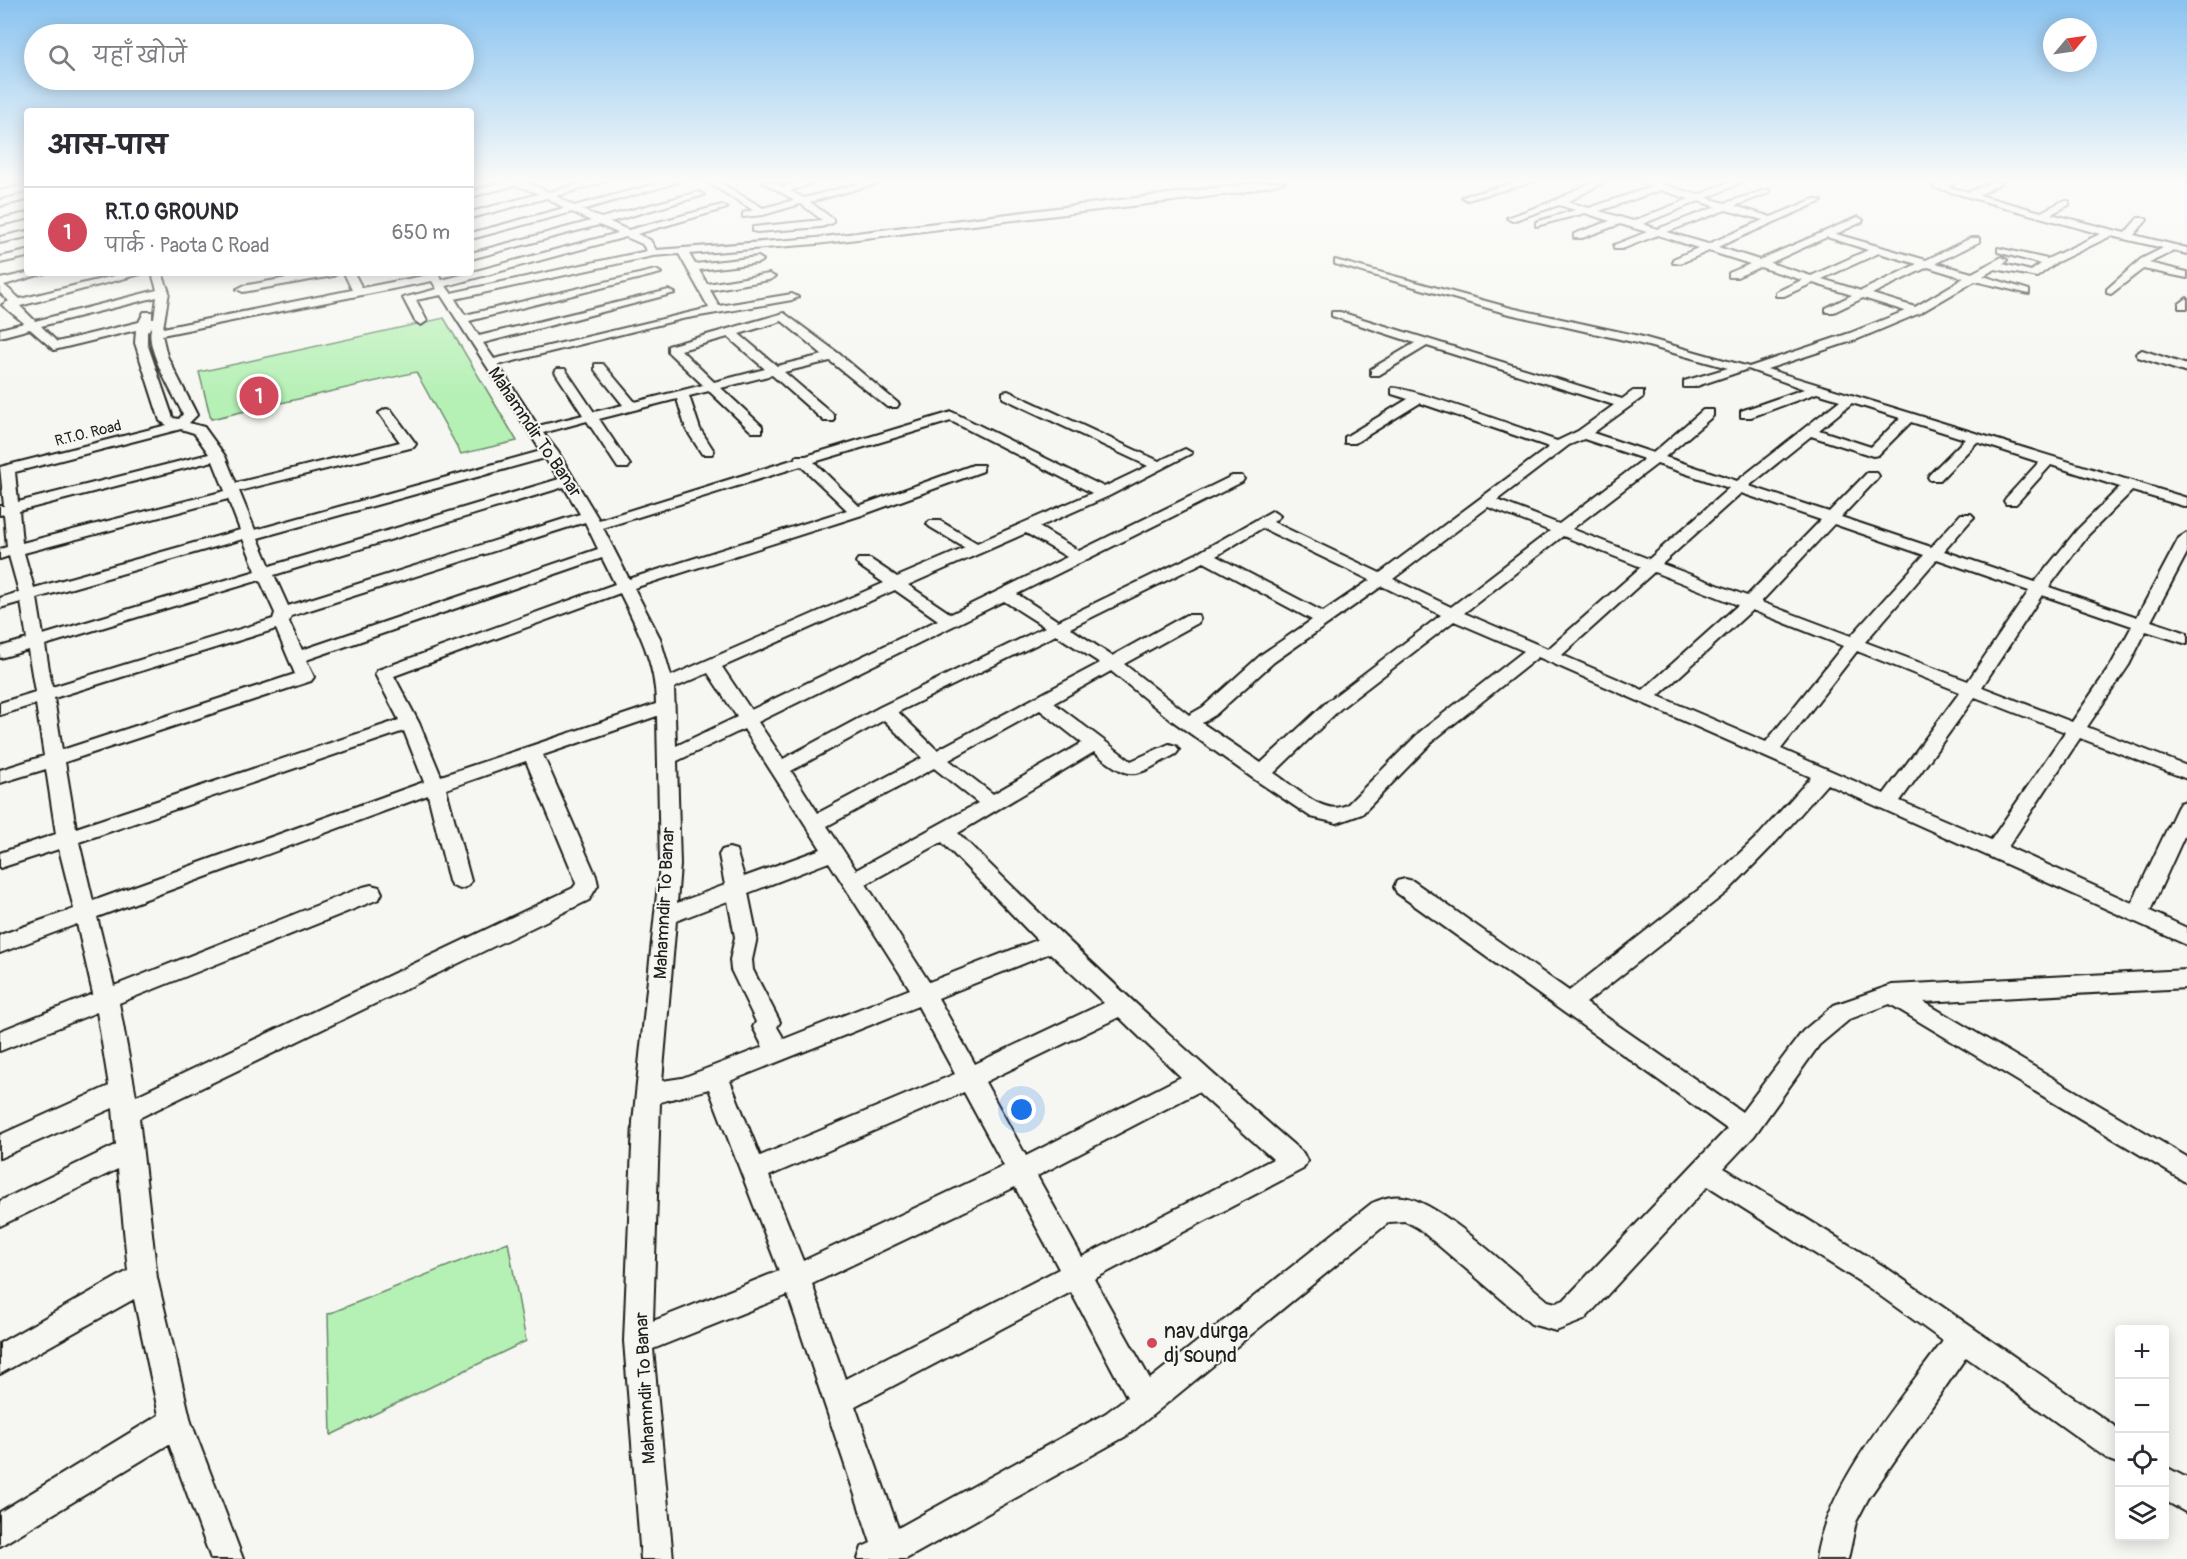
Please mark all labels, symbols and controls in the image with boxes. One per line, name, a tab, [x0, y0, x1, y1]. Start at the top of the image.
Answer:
north arrow	[2043, 18, 2097, 72]
search box	[24, 24, 474, 90]
icon: search	[45, 41, 78, 74]
text: यहाँ खोजें	[93, 42, 187, 70]
text: आस-पास	[48, 130, 167, 162]
text: R.T.O GROUND	[105, 198, 238, 226]
text: 1	[64, 220, 71, 245]
text: 650 m	[392, 220, 450, 245]
text: पार्क · Paota C Road	[105, 233, 270, 258]
street label: Mahamndir To Banar	[482, 363, 587, 502]
pin: 1	[240, 374, 278, 418]
street label: R.T.O. Road	[53, 416, 123, 451]
street label: Mahamndir To Banar	[649, 826, 680, 980]
your location	[1007, 1095, 1036, 1124]
street label: Mahamndir To Banar	[630, 1311, 661, 1465]
place label: nav durga dj sound	[1164, 1318, 1248, 1369]
map controls	[2115, 1325, 2169, 1541]
button: +	[2115, 1325, 2169, 1379]
marker: nav durga dj sound	[1145, 1336, 1159, 1350]
button: −	[2115, 1379, 2169, 1433]
button: locate	[2115, 1433, 2169, 1487]
button: layers	[2115, 1487, 2169, 1541]

